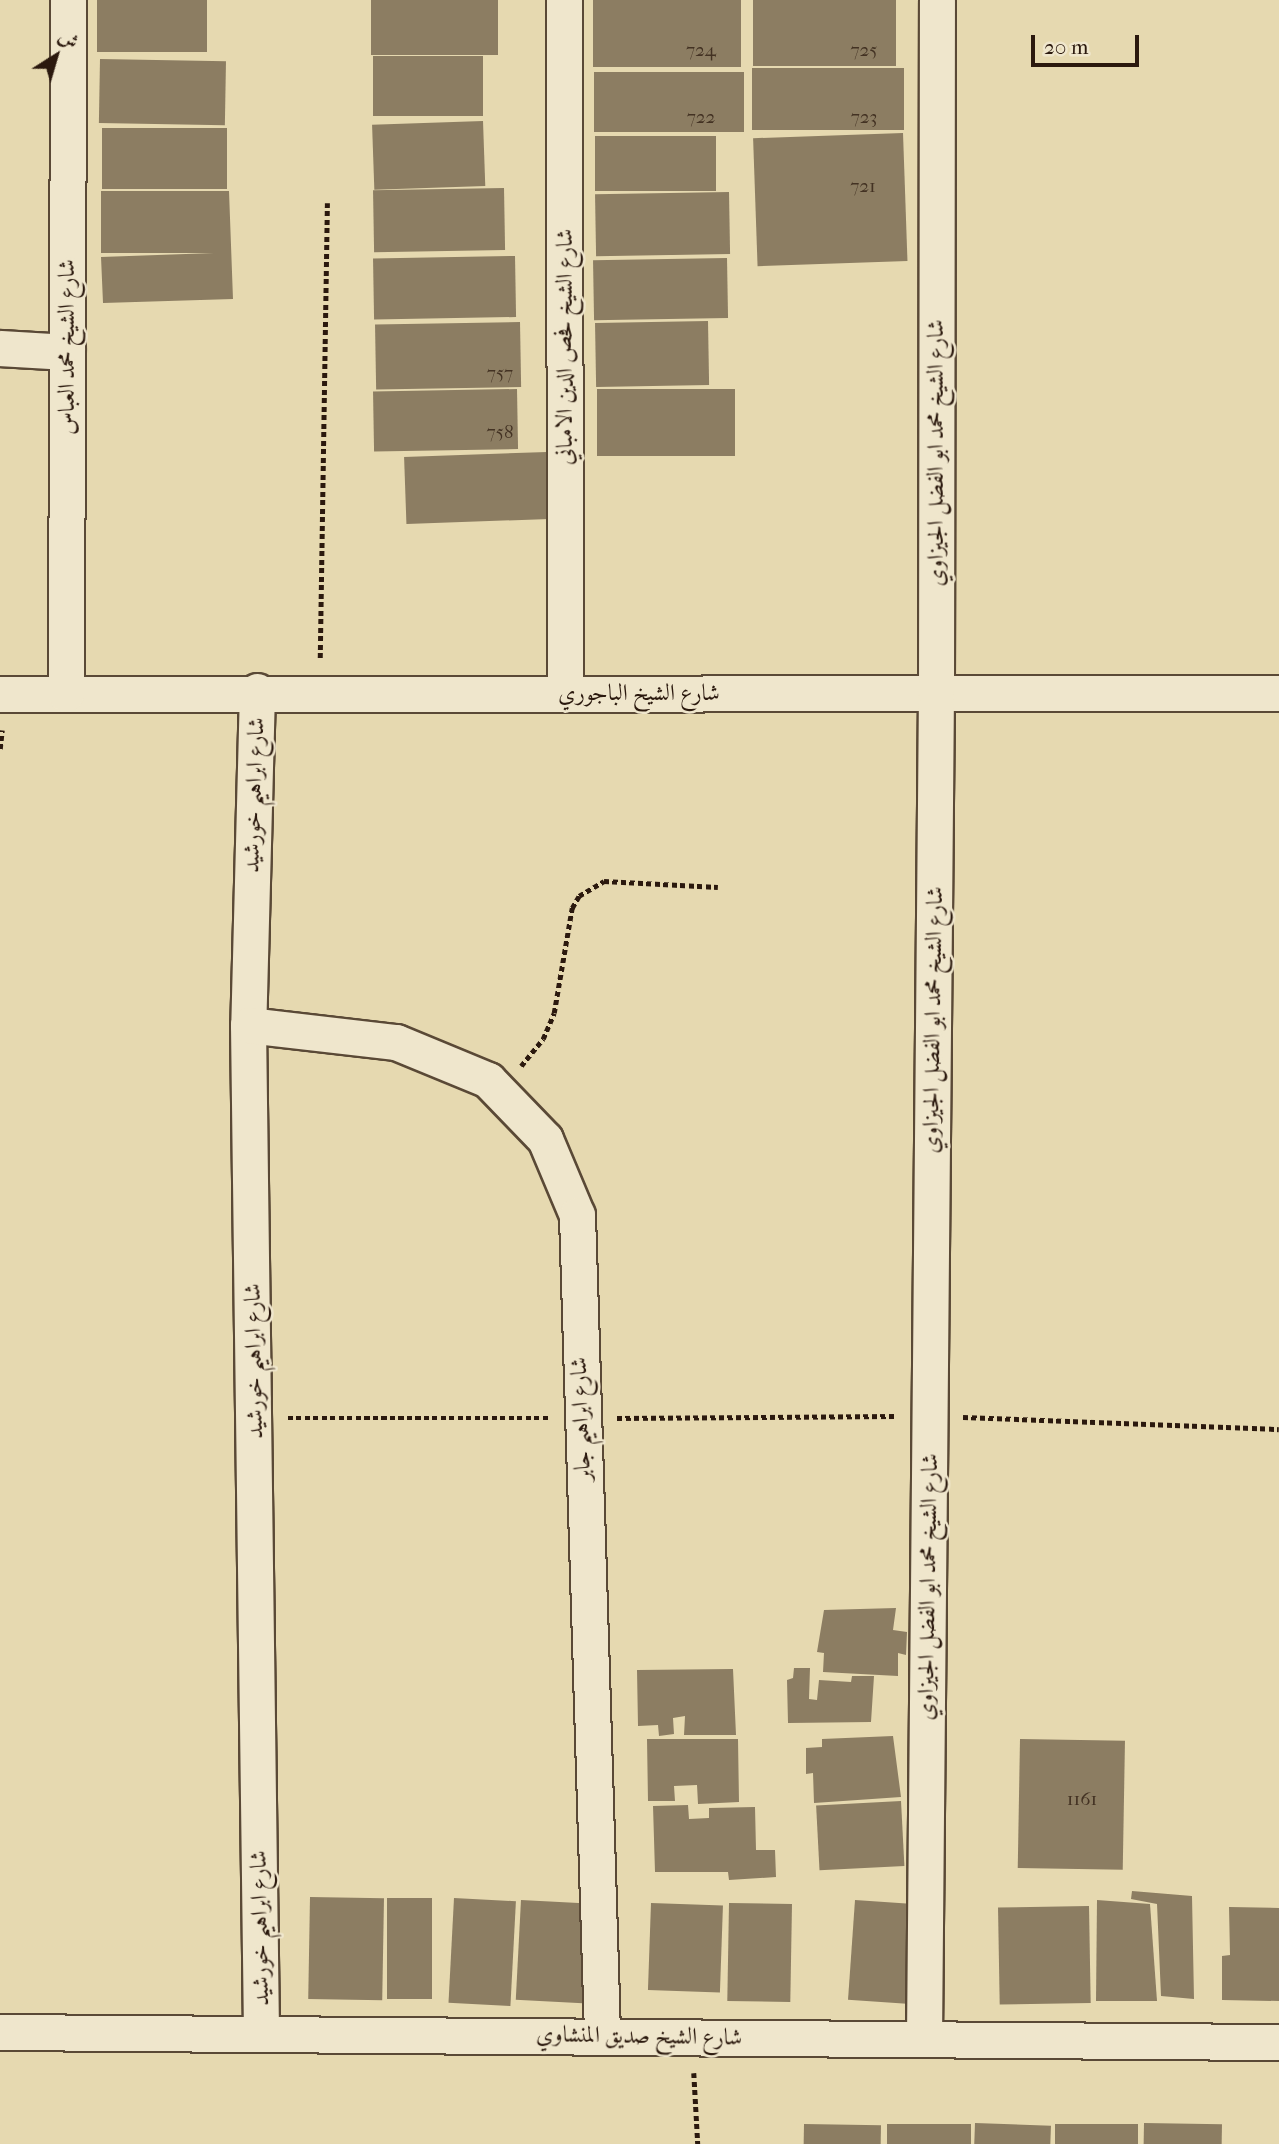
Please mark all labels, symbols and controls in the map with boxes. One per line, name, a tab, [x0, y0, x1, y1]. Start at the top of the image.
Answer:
north arrow	[21, 21, 91, 91]
scale bar	[1034, 21, 1142, 65]
text: ش	[54, 25, 83, 54]
text: 20 m	[1044, 35, 1088, 59]
house number: 724	[686, 40, 716, 62]
house number: 725	[850, 40, 878, 62]
house number: 722	[687, 107, 715, 129]
house number: 723	[851, 107, 877, 129]
house number: 721	[850, 176, 876, 198]
street label: شارع الشيخ فحص الدين الامباني	[551, 229, 579, 465]
street label: شارع الشيخ محمد العباس	[53, 259, 81, 435]
street label: شارع الشيخ محمد ابو الفضل الجيزاوي	[922, 319, 950, 587]
house number: 757	[487, 363, 513, 385]
house number: 758	[487, 422, 513, 444]
street label: شارع الشيخ الباجوري	[558, 679, 720, 707]
street label: شارع ابراهيم خورشيد	[237, 717, 271, 873]
street label: شارع الشيخ محمد ابو الفضل الجيزاوي	[917, 886, 949, 1154]
street label: شارع ابراهيم خورشيد	[239, 1283, 269, 1439]
street label: شارع ابراهيم جابر	[565, 1357, 597, 1481]
street label: شارع الشيخ محمد ابو الفضل الجيزاوي	[912, 1453, 944, 1721]
house number: 1161	[1067, 1789, 1097, 1811]
street label: شارع ابراهيم خورشيد	[245, 1850, 275, 2006]
street label: شارع الشيخ صديق المنشاوي	[536, 2020, 742, 2052]

